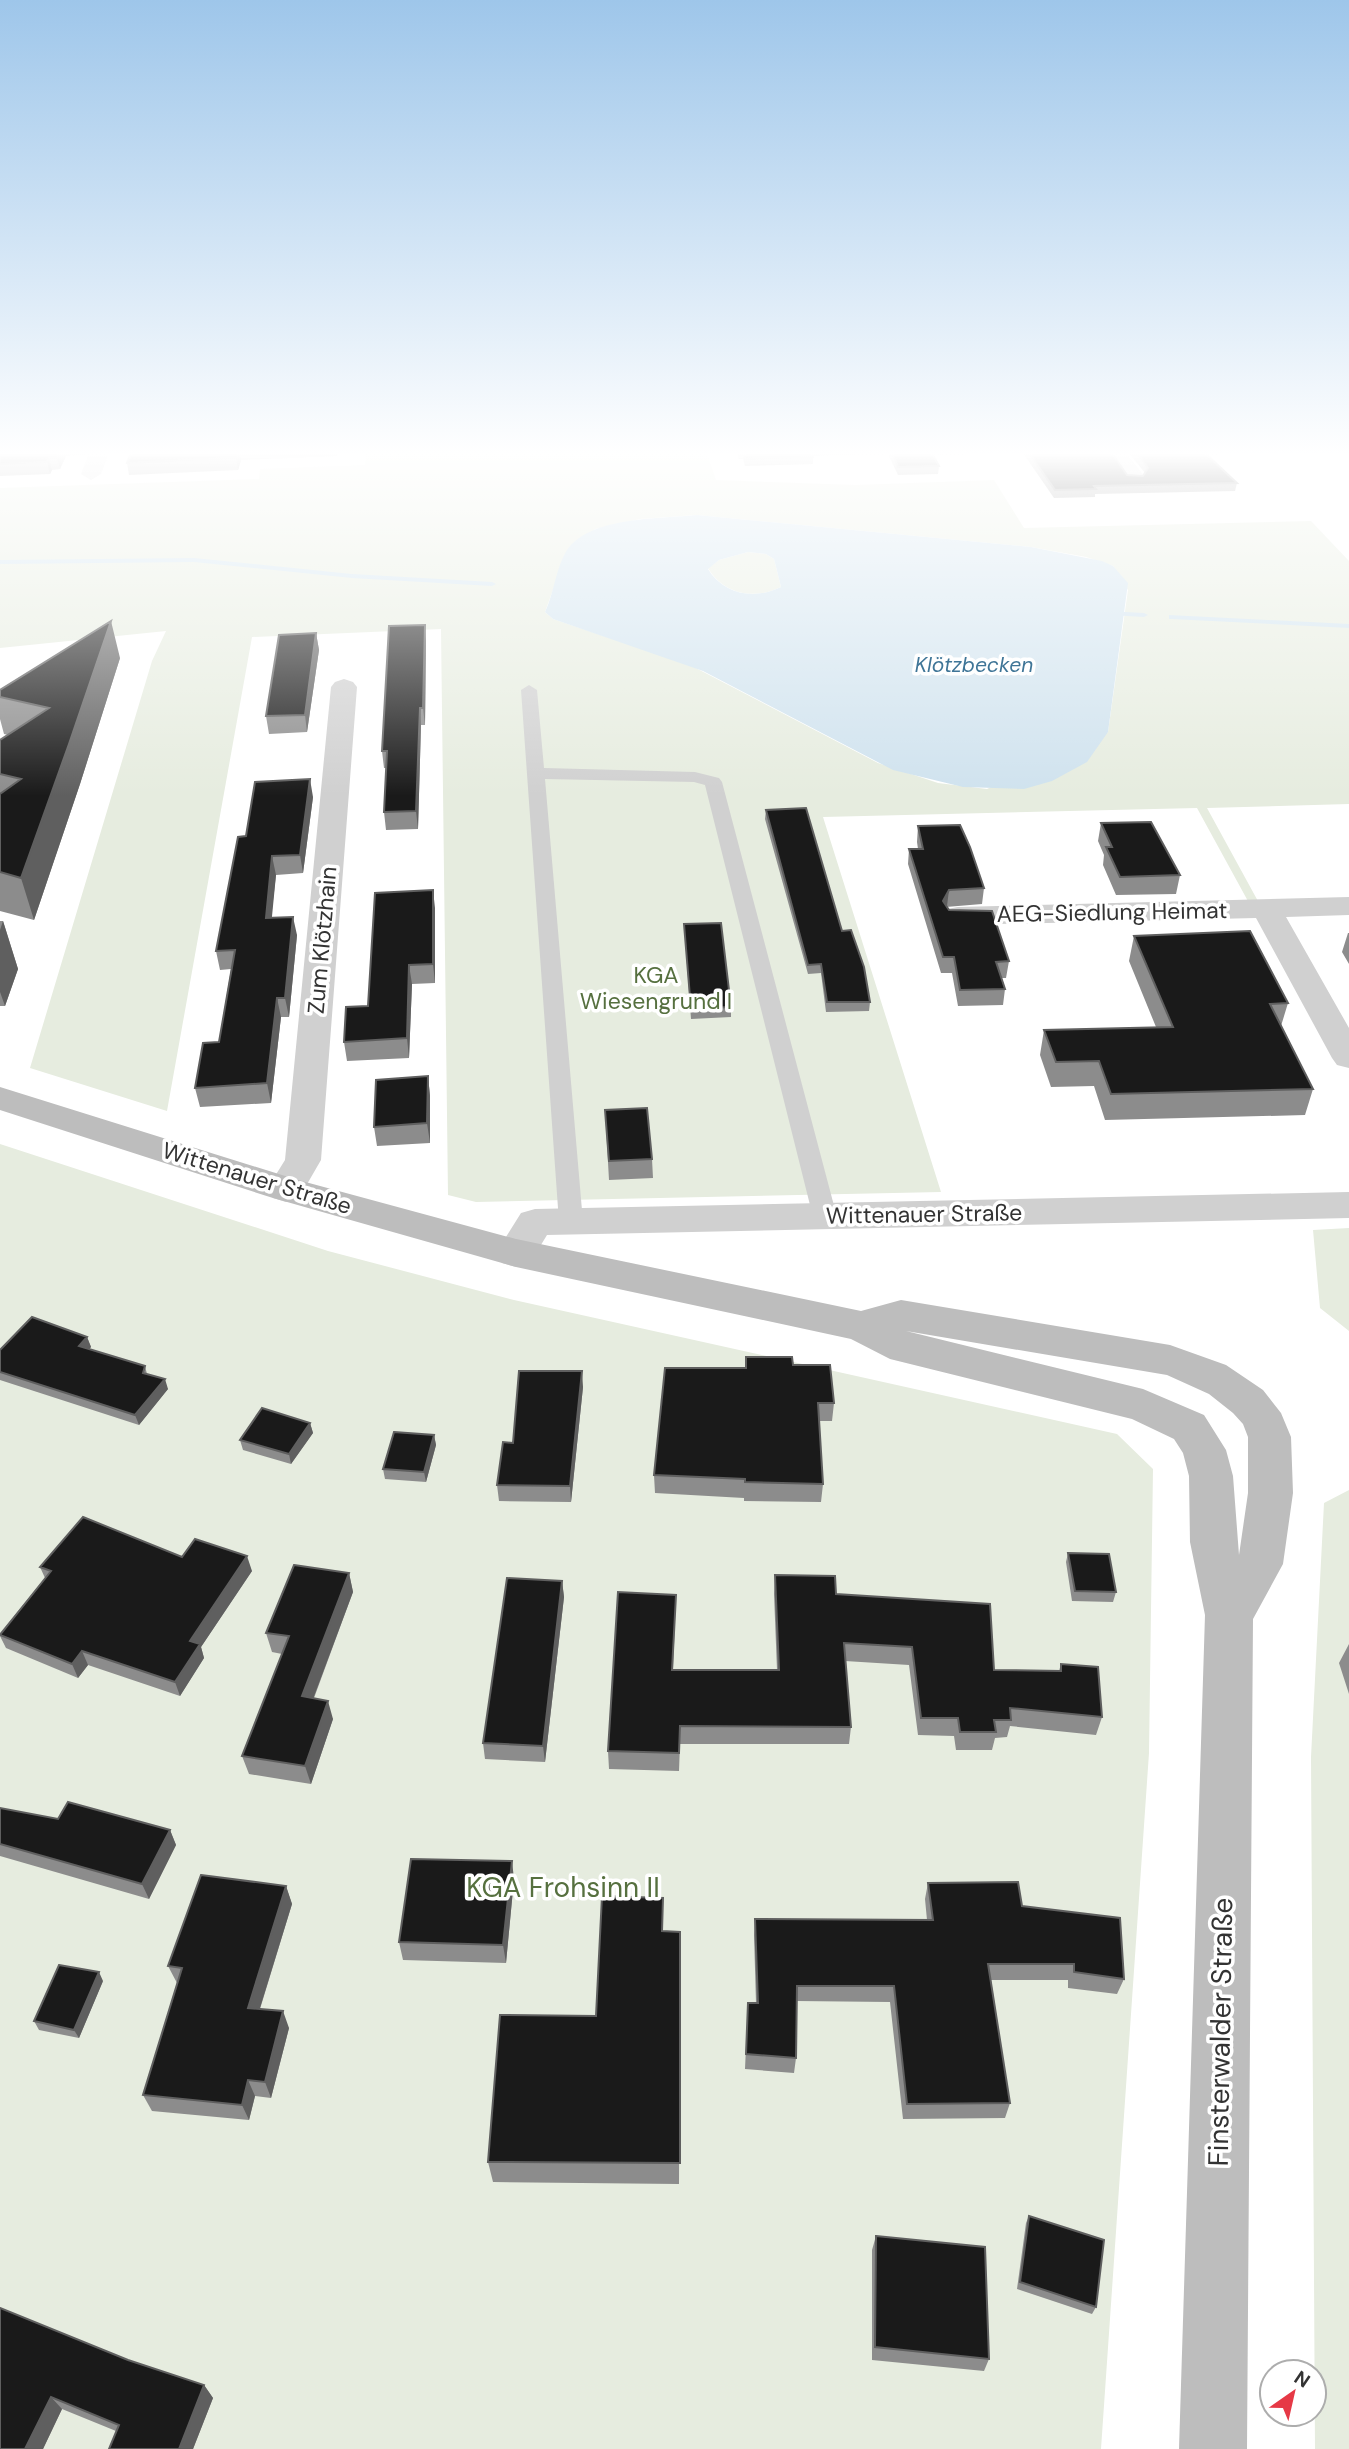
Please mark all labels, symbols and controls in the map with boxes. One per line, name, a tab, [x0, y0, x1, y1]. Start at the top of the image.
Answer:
water label: Klötzbecken	[915, 651, 1033, 679]
street label: Zum Klötzhain	[301, 865, 343, 1015]
street label: AEG-Siedlung Heimat	[996, 895, 1228, 929]
park label: KGA Wiesengrund I	[580, 960, 732, 1016]
street label: Wittenauer Straße	[159, 1135, 355, 1221]
street label: Wittenauer Straße	[826, 1197, 1022, 1231]
park label: KGA Frohsinn II	[466, 1869, 660, 1906]
street label: Finsterwalder Straße	[1200, 1897, 1241, 2167]
north arrow	[1258, 2358, 1328, 2428]
text: N	[1289, 2365, 1315, 2394]

